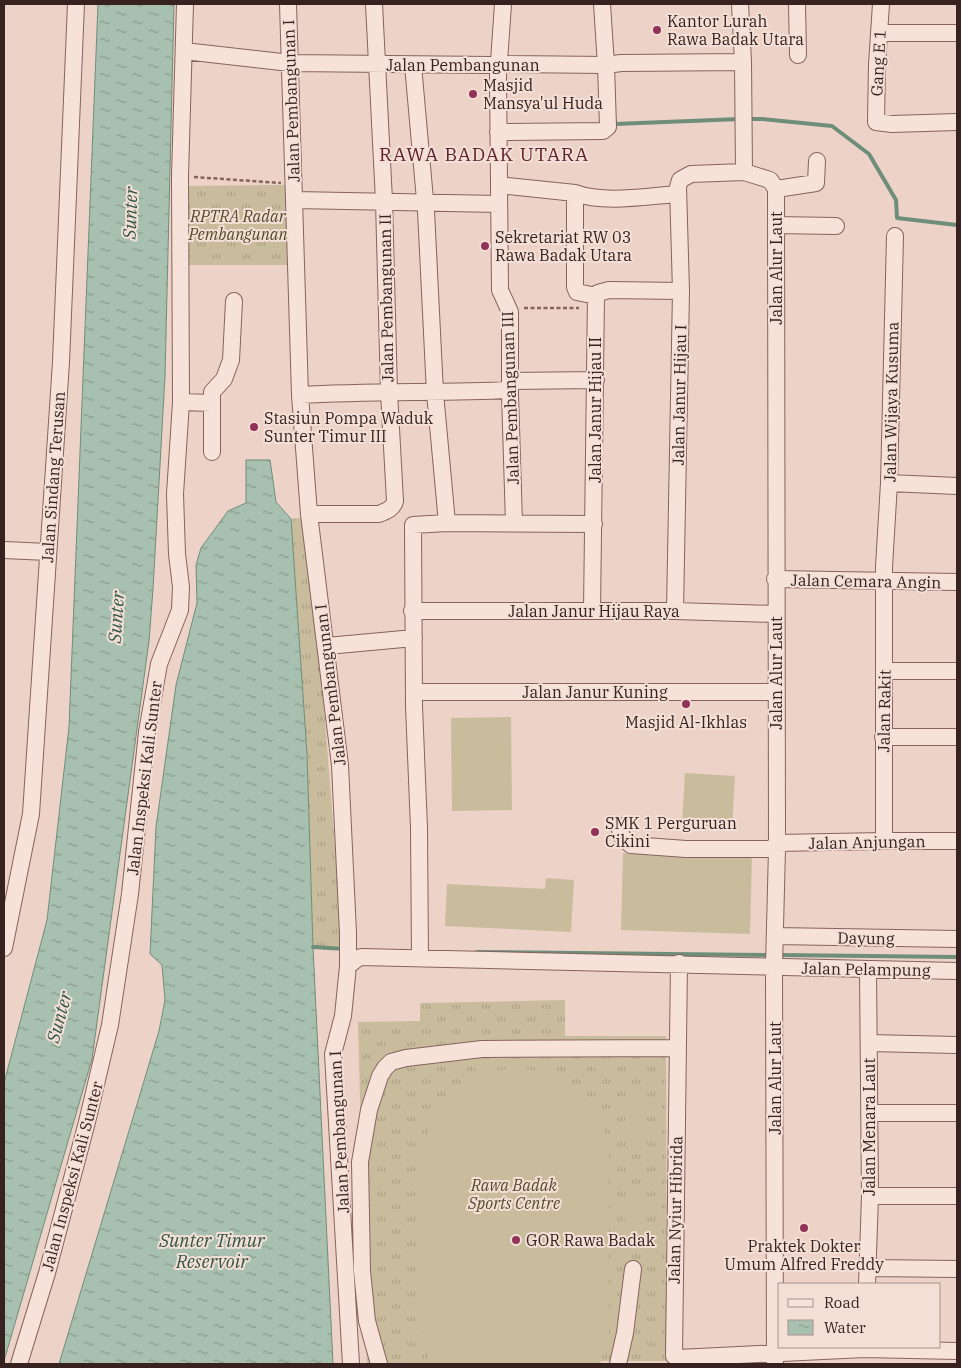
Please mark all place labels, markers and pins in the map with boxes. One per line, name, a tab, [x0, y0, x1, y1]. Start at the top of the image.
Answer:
place label: Kantor Lurah Rawa Badak Utara	[667, 11, 804, 49]
marker: Kantor Lurah Rawa Badak Utara	[651, 24, 663, 36]
place label: Masjid Mansya'ul Huda	[483, 75, 603, 113]
marker: Masjid Mansya'ul Huda	[467, 88, 479, 100]
place label: Sekretariat RW 03 Rawa Badak Utara	[495, 227, 632, 265]
marker: Sekretariat RW 03 Rawa Badak Utara	[479, 240, 491, 252]
place label: Stasiun Pompa Waduk Sunter Timur III	[264, 408, 434, 446]
marker: Stasiun Pompa Waduk Sunter Timur III	[248, 421, 260, 433]
marker: Masjid Al-Ikhlas	[680, 698, 692, 710]
place label: Masjid Al-Ikhlas	[625, 712, 747, 732]
place label: SMK 1 Perguruan Cikini	[605, 813, 737, 851]
marker: SMK 1 Perguruan Cikini	[589, 826, 601, 838]
marker: Praktek Dokter Umum Alfred Freddy	[798, 1222, 810, 1234]
place label: GOR Rawa Badak	[526, 1230, 656, 1250]
marker: GOR Rawa Badak	[510, 1234, 522, 1246]
place label: Praktek Dokter Umum Alfred Freddy	[724, 1236, 884, 1274]

